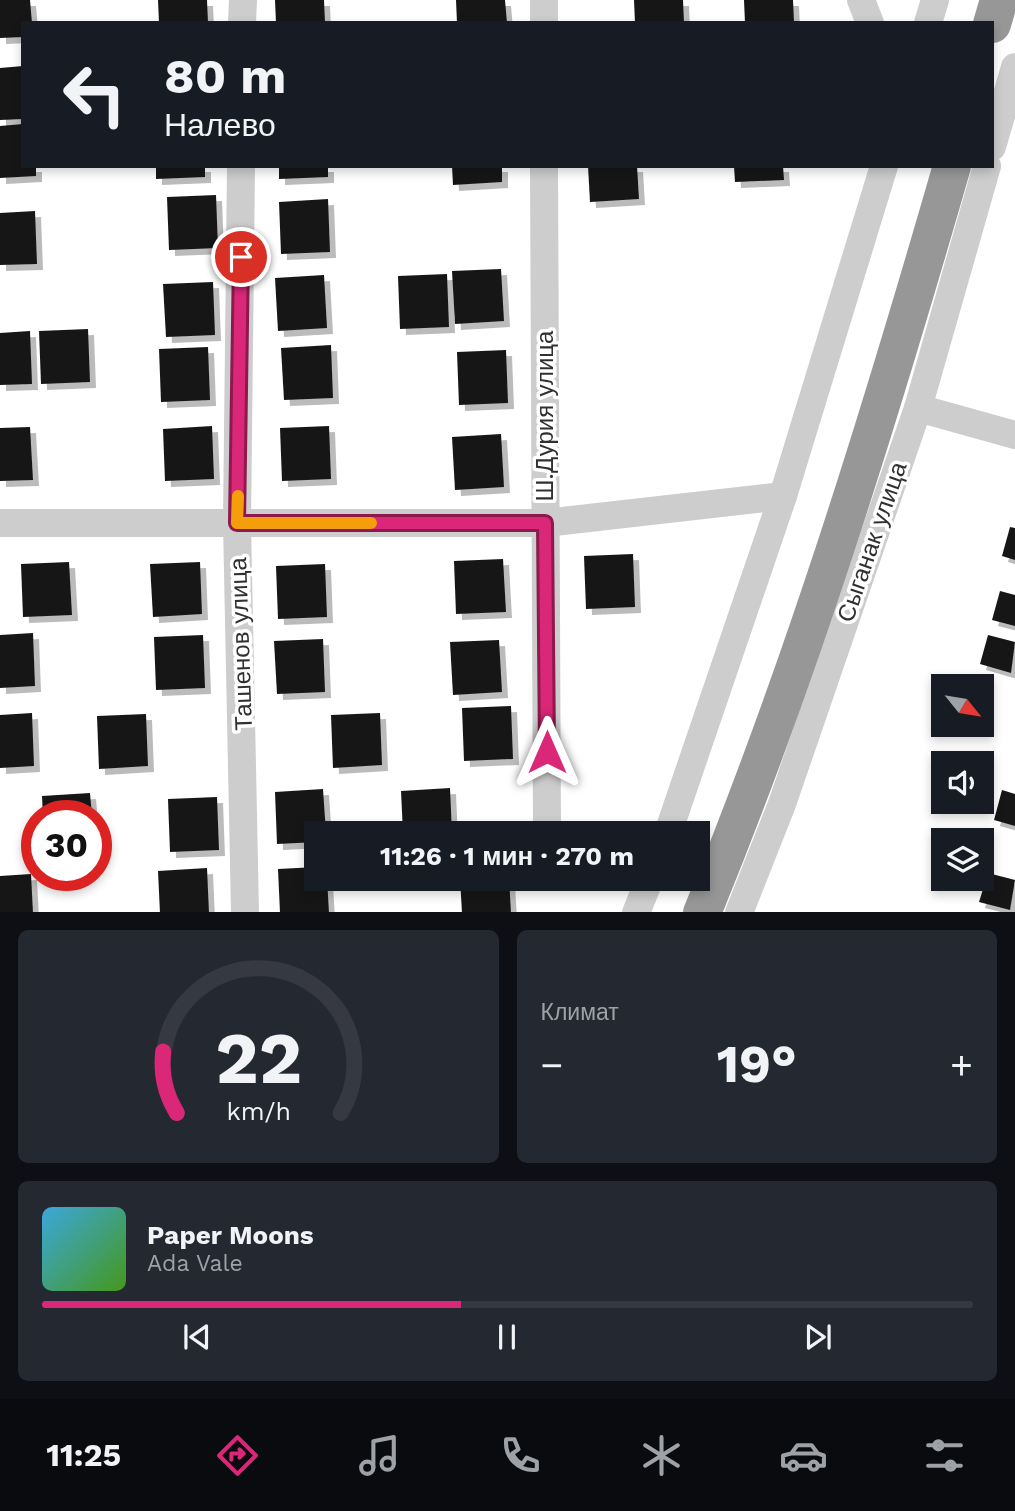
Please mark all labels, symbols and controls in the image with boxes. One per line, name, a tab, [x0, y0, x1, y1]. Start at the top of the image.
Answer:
text: 80 m	[164, 47, 286, 105]
icon: left	[49, 49, 140, 140]
text: Налево	[164, 106, 276, 144]
pin	[211, 227, 271, 287]
icon: arrive	[222, 238, 260, 276]
street label: Ш.Дурия улица	[531, 330, 559, 501]
street label: Сыганак улица	[832, 458, 913, 626]
street label: Ташенов улица	[224, 556, 258, 731]
north arrow	[931, 674, 994, 737]
map controls	[931, 674, 994, 891]
position arrow	[510, 715, 584, 789]
button: sound	[931, 751, 994, 814]
speed limit sign: 30	[21, 800, 112, 891]
button: layers	[931, 828, 994, 891]
text: 11:26 · 1 мин · 270 m	[380, 841, 634, 871]
text: Климат	[541, 999, 619, 1026]
text: 22	[215, 1015, 302, 1101]
text: 19°	[717, 1034, 797, 1095]
text: −	[541, 1043, 563, 1087]
text: +	[950, 1043, 973, 1087]
text: km/h	[226, 1096, 290, 1125]
text: Paper Moons	[147, 1220, 314, 1250]
text: Ada Vale	[147, 1250, 243, 1277]
icon: previous	[178, 1318, 216, 1356]
icon: pause	[488, 1318, 526, 1356]
icon: next	[799, 1318, 837, 1356]
icon: directions	[213, 1431, 262, 1480]
icon: music	[355, 1431, 404, 1480]
icon: phone	[496, 1431, 545, 1480]
icon: climate	[637, 1431, 686, 1480]
icon: car	[779, 1431, 828, 1480]
icon: filters	[920, 1431, 969, 1480]
text: 11:25	[46, 1436, 121, 1474]

